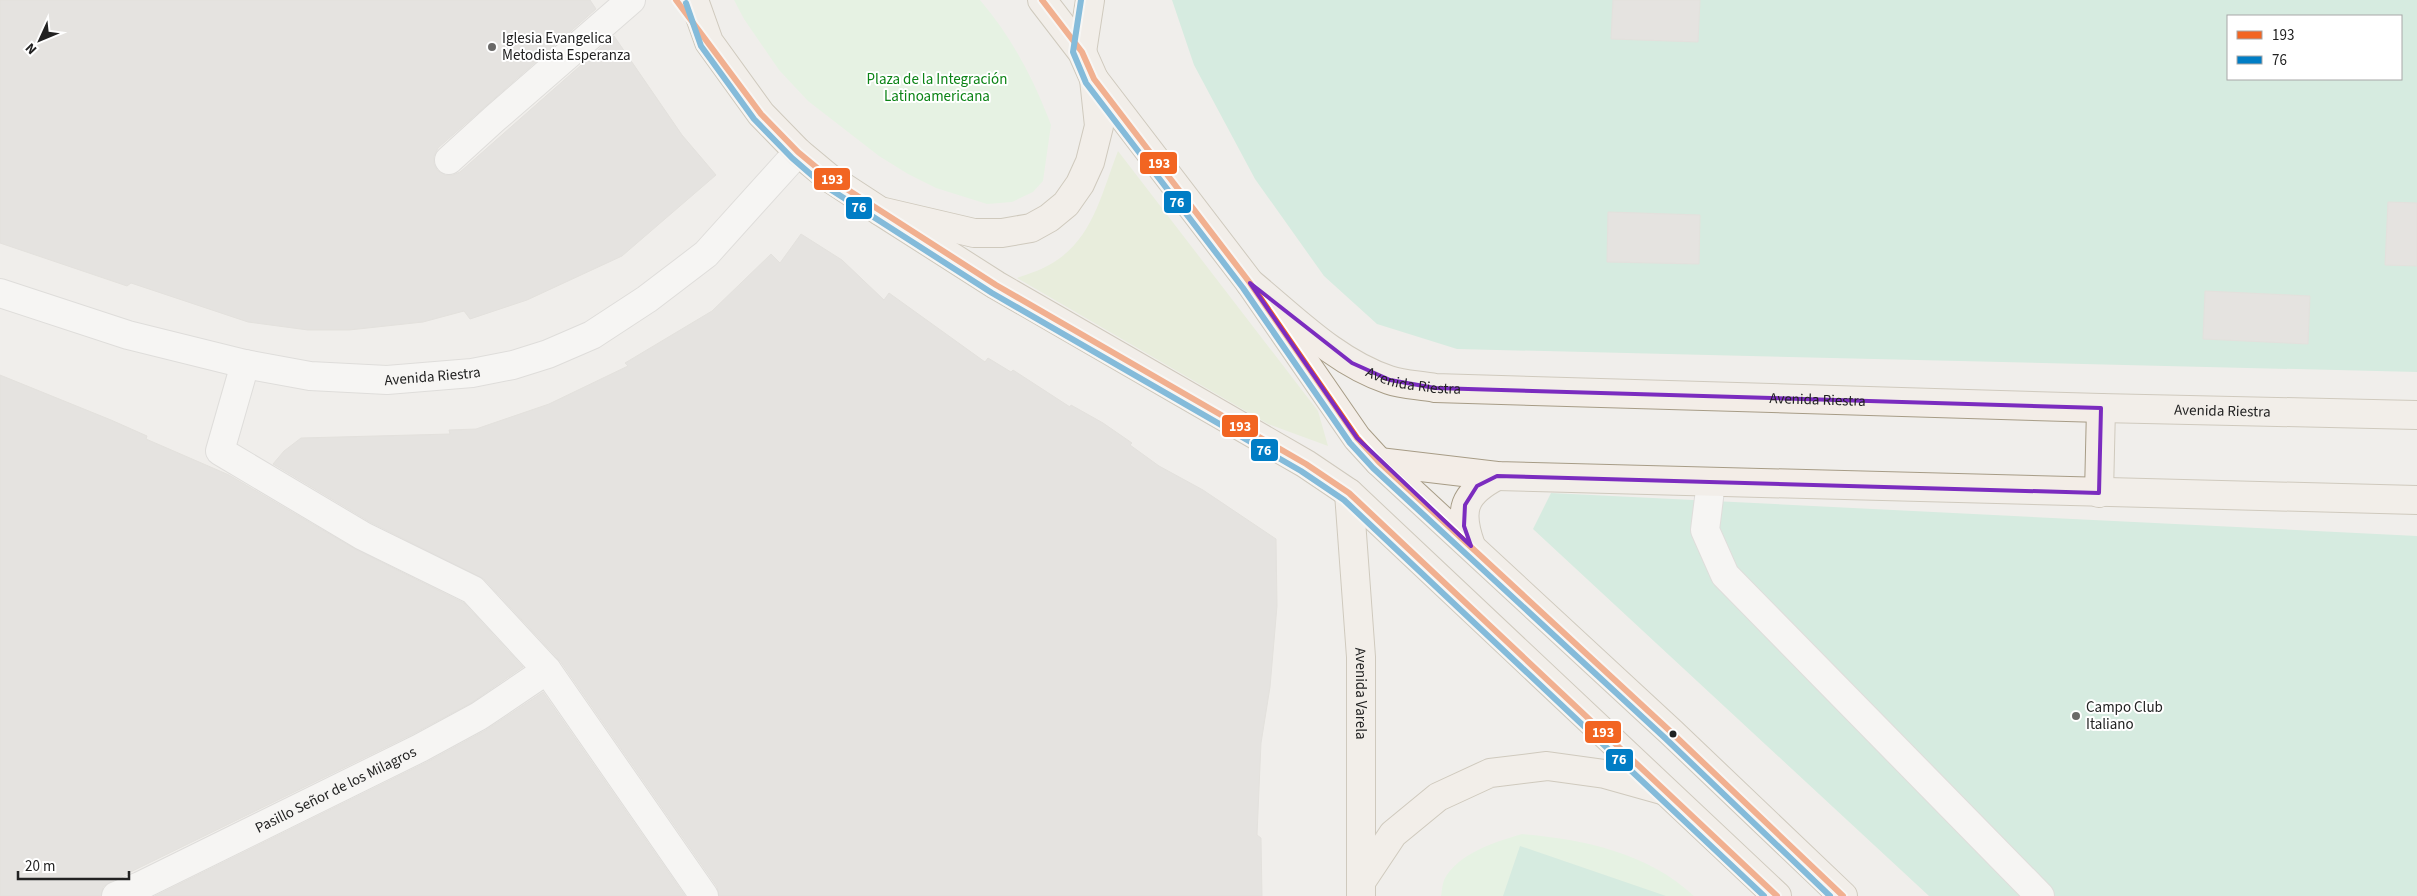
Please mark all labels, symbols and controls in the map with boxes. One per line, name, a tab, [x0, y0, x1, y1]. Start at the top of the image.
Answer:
north arrow	[15, 15, 65, 65]
legend	[2227, 15, 2402, 80]
text: 193	[2272, 25, 2294, 46]
place label: Iglesia Evangelica Metodista Esperanza	[502, 28, 631, 66]
text: N	[21, 38, 42, 59]
marker: Iglesia Evangelica Metodista Esperanza	[486, 41, 498, 53]
text: 76	[2272, 50, 2287, 71]
park label: Plaza de la Integración Latinoamericana	[867, 69, 1007, 107]
line badge: 193	[1139, 151, 1178, 175]
text: 193	[1148, 154, 1170, 174]
line badge: 193	[813, 167, 851, 191]
text: 193	[821, 170, 843, 190]
line badge: 76	[1163, 190, 1192, 214]
text: 76	[1170, 193, 1184, 213]
line badge: 76	[845, 196, 873, 220]
text: 76	[852, 198, 866, 218]
street label: Avenida Riestra	[383, 362, 482, 391]
street label: Avenida Riestra	[1362, 362, 1461, 400]
street label: Avenida Riestra	[1769, 388, 1866, 412]
street label: Avenida Riestra	[2174, 400, 2271, 423]
line badge: 193	[1221, 414, 1259, 438]
text: 193	[1229, 417, 1251, 437]
line badge: 76	[1250, 438, 1279, 462]
text: 76	[1257, 441, 1271, 461]
street label: Avenida Varela	[1349, 647, 1371, 740]
place label: Campo Club Italiano	[2086, 697, 2163, 735]
marker: Campo Club Italiano	[2070, 710, 2082, 722]
line badge: 193	[1584, 720, 1622, 744]
text: 193	[1592, 723, 1614, 743]
unlabelled marker	[1668, 729, 1678, 739]
street label: Pasillo Señor de los Milagros	[252, 741, 420, 839]
line badge: 76	[1605, 748, 1634, 772]
text: 76	[1612, 750, 1626, 770]
scale bar	[18, 848, 129, 880]
text: 20 m	[25, 856, 55, 877]

